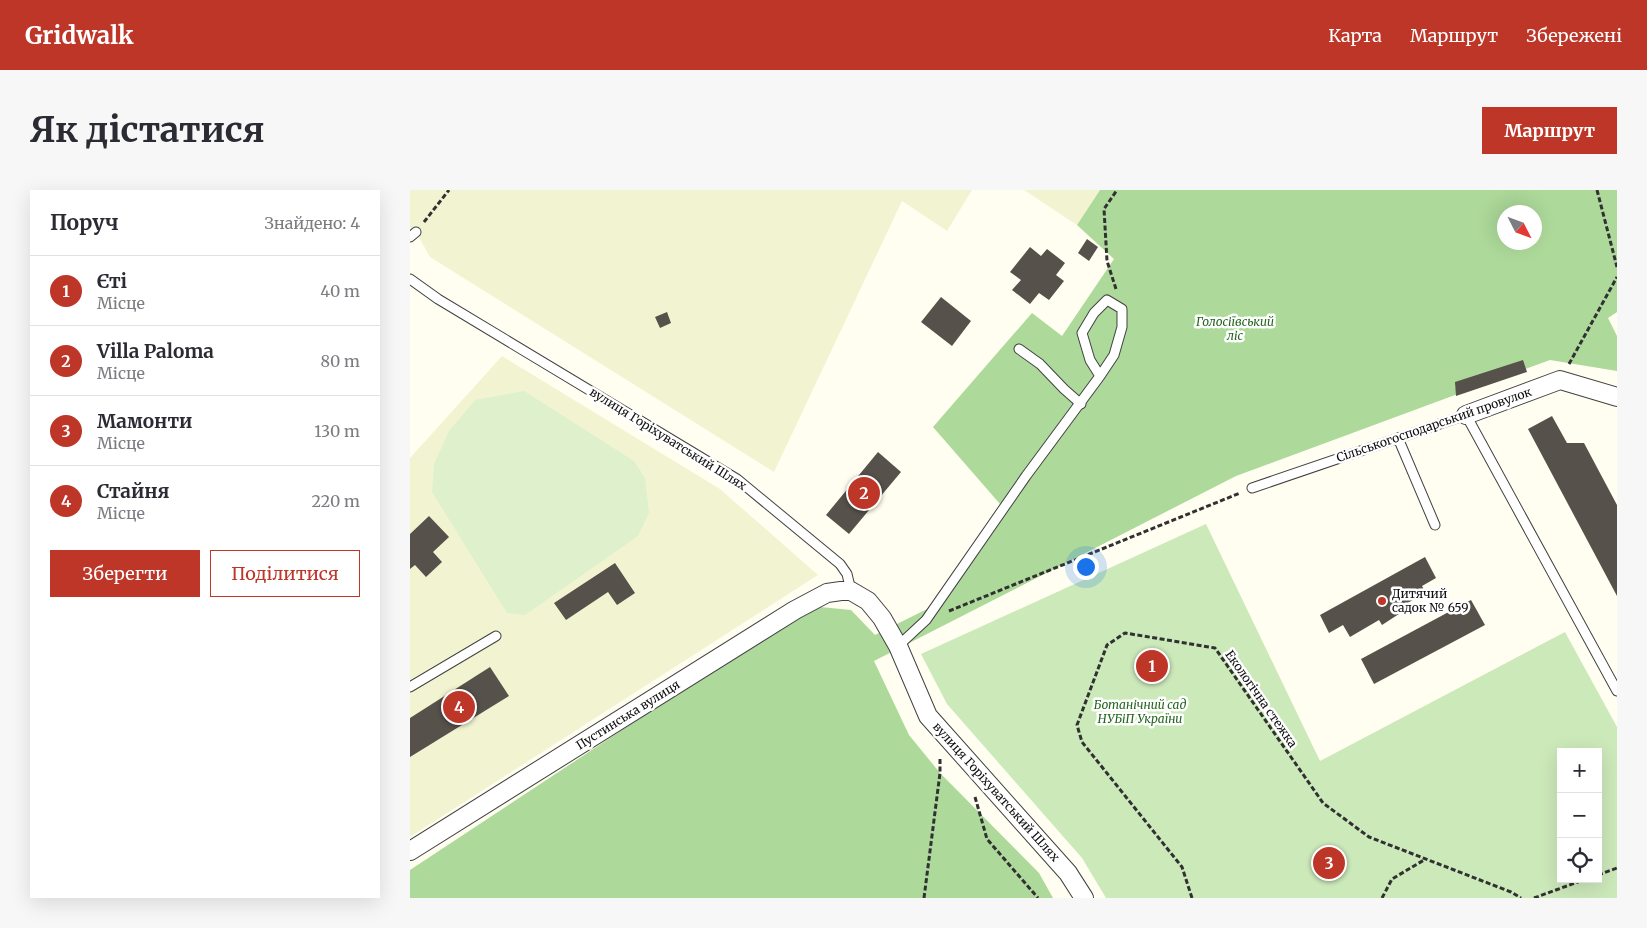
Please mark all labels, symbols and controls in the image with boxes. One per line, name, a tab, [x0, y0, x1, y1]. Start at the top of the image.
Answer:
text: Gridwalk	[25, 20, 134, 51]
text: Карта	[1328, 24, 1382, 47]
text: Маршрут	[1410, 24, 1498, 47]
text: Збережені	[1526, 24, 1622, 47]
button: Маршрут	[1482, 107, 1617, 154]
text: Як дістатися	[30, 108, 265, 152]
north arrow	[1497, 205, 1542, 250]
text: Поруч	[50, 209, 119, 236]
text: Знайдено: 4	[264, 213, 360, 233]
text: Єті	[97, 269, 127, 293]
text: 1	[62, 281, 70, 301]
text: 40 m	[320, 281, 360, 301]
text: Місце	[97, 293, 145, 313]
park label: Голосіївський ліс	[1196, 314, 1274, 343]
text: Villa Paloma	[97, 339, 214, 363]
text: 2	[61, 351, 71, 371]
text: 80 m	[321, 351, 360, 371]
text: Місце	[97, 363, 145, 383]
street label: вулиця Горіхуватський Шлях	[587, 384, 750, 494]
street label: Сільськогосподарський провулок	[1334, 384, 1534, 465]
text: Мамонти	[97, 409, 192, 433]
text: 3	[61, 421, 71, 441]
text: 130 m	[314, 421, 360, 441]
text: Місце	[97, 433, 145, 453]
pin: 2	[848, 474, 880, 512]
text: Стайня	[97, 479, 169, 503]
text: 4	[61, 491, 71, 511]
text: 220 m	[312, 491, 360, 511]
text: Місце	[97, 503, 145, 523]
button: Зберегти	[50, 550, 200, 597]
button: Поділитися	[210, 550, 360, 597]
your location	[1073, 554, 1099, 580]
place label: Дитячий садок № 659	[1392, 586, 1468, 615]
marker: Дитячий садок № 659	[1376, 595, 1388, 607]
pin: 1	[1136, 647, 1168, 685]
street label: Екологічна стежка	[1222, 647, 1301, 751]
street label: Пустинська вулиця	[573, 677, 682, 753]
pin: 4	[443, 688, 475, 726]
park label: Ботанічний сад НУБіП України	[1094, 697, 1186, 726]
street label: вулиця Горіхуватський Шлях	[930, 719, 1063, 865]
map controls	[1557, 748, 1602, 883]
button: +	[1557, 748, 1602, 793]
button: −	[1557, 793, 1602, 838]
button: locate	[1557, 838, 1602, 883]
pin: 3	[1313, 844, 1345, 882]

